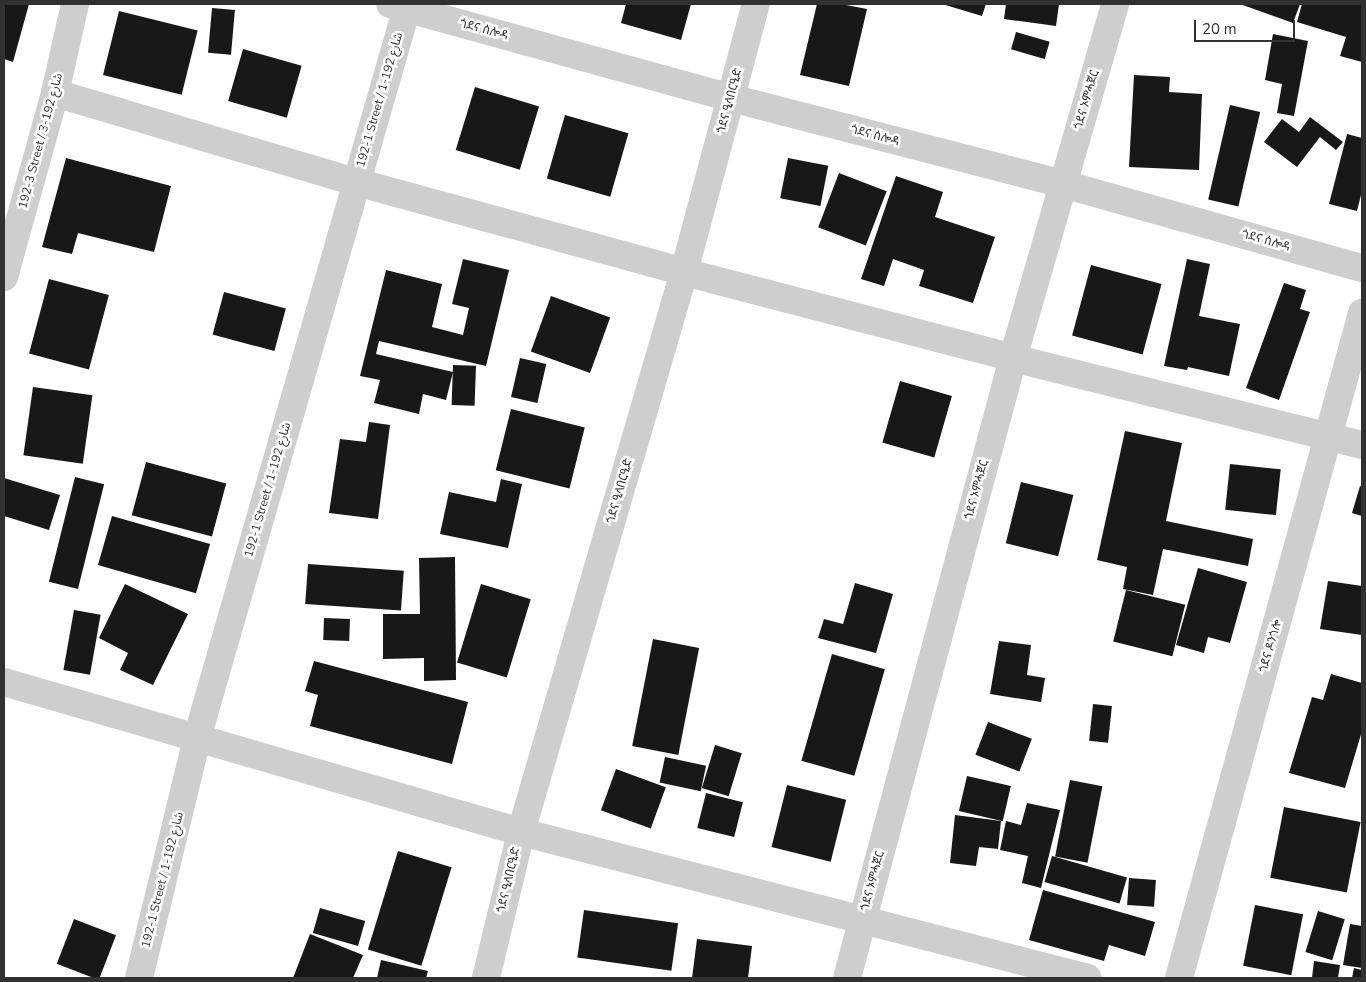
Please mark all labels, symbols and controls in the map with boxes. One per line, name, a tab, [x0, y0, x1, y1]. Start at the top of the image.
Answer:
scale bar	[1196, 10, 1297, 42]
street label: ጎደና ሰሎዳ	[458, 17, 510, 43]
text: 20 m	[1202, 19, 1237, 39]
street label: 192-1 Street / شارع 192-1	[354, 31, 406, 169]
street label: ጎደና ዒላበርዒድ	[714, 67, 746, 135]
street label: ጎደና ኦምሓጀር	[1072, 69, 1102, 131]
street label: 192-3 Street / شارع 192-3	[16, 72, 66, 210]
street label: ጎደና ሰሎዳ	[849, 123, 901, 149]
street label: ጎደና ሰሎዳ	[1240, 227, 1292, 255]
street label: 192-1 Street / شارع 192-1	[242, 421, 294, 559]
street label: ጎደና ዒላበርዒድ	[604, 457, 636, 525]
street label: ጎደና ኦምሓጀር	[962, 459, 992, 521]
street label: ጎደና ዶንጎሎ	[1257, 618, 1285, 674]
street label: 192-1 Street / شارع 192-1	[139, 811, 187, 949]
street label: ጎደና ዒላበርዒድ	[494, 846, 524, 914]
street label: ጎደና ኦምሓጀር	[858, 850, 888, 912]

